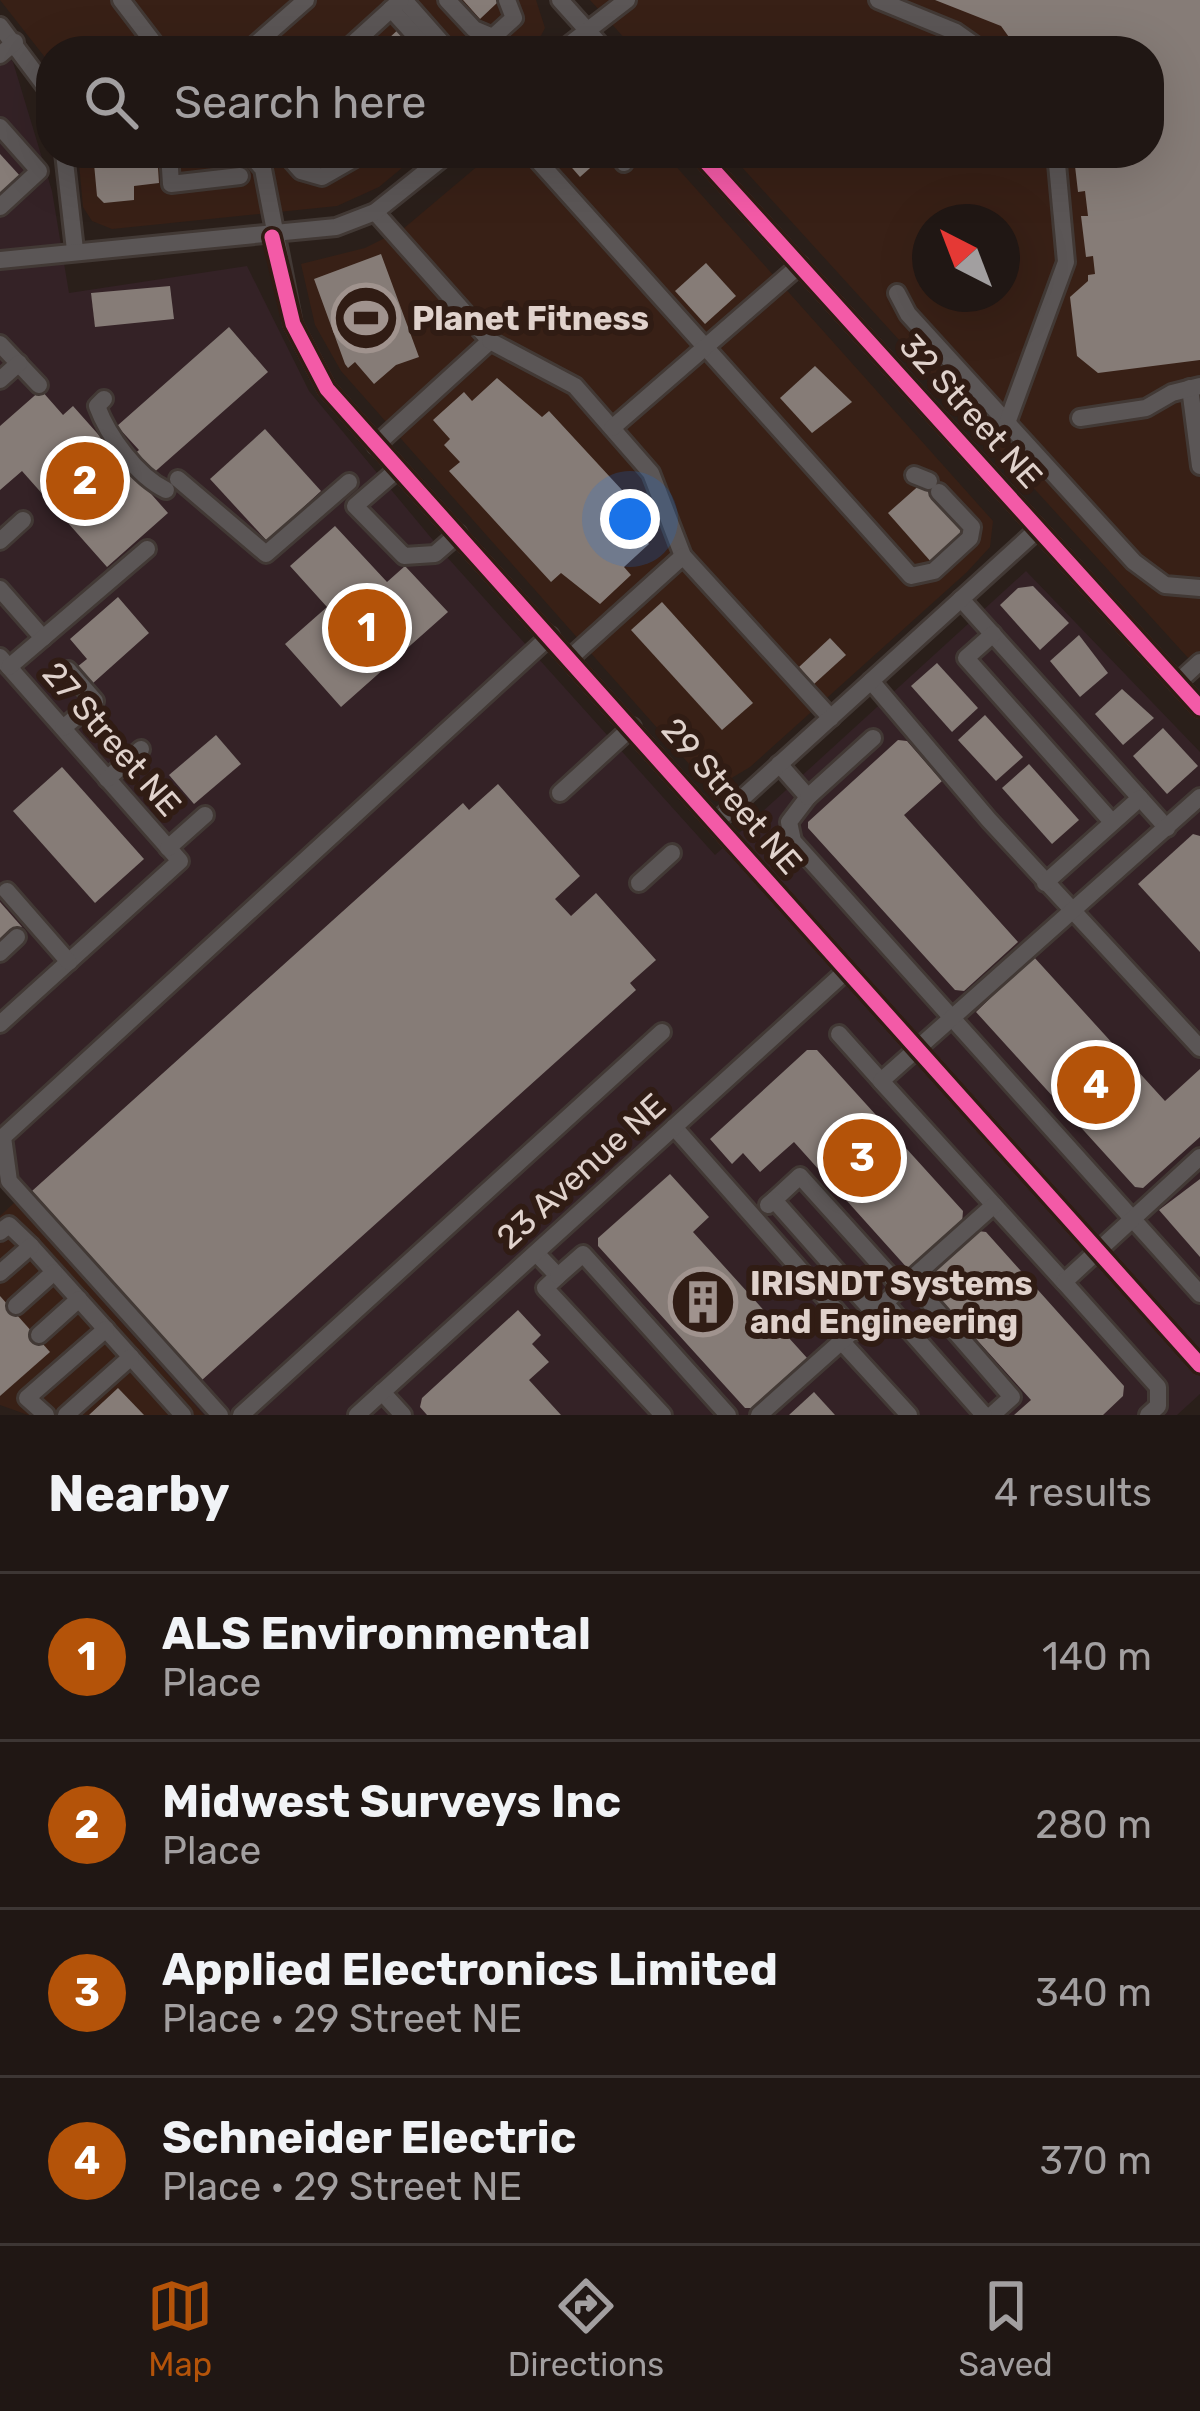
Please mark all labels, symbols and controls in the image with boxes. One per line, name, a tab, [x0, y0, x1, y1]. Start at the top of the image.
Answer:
search box	[36, 36, 1164, 168]
icon: search	[78, 69, 144, 135]
text: Search here	[174, 76, 426, 129]
north arrow	[912, 204, 1020, 312]
sports icon: Planet Fitness	[331, 283, 401, 353]
place label: Planet Fitness	[412, 299, 649, 338]
street label: 32 Street NE	[892, 326, 1050, 496]
pin: 2	[46, 436, 124, 526]
your location	[600, 489, 660, 549]
pin: 1	[328, 583, 406, 673]
street label: 27 Street NE	[35, 654, 189, 824]
street label: 29 Street NE	[654, 710, 810, 882]
pin: 4	[1057, 1040, 1135, 1130]
street label: 23 Avenue NE	[489, 1085, 673, 1257]
pin: 3	[823, 1113, 901, 1203]
place label: IRISNDT Systems and Engineering	[750, 1264, 1033, 1341]
building icon: IRISNDT Systems and Engineering	[668, 1267, 738, 1337]
text: Nearby	[48, 1463, 230, 1524]
text: 4 results	[994, 1470, 1152, 1516]
text: ALS Environmental	[162, 1607, 591, 1660]
text: 1	[77, 1634, 97, 1680]
text: 140 m	[1042, 1634, 1152, 1680]
text: Place	[162, 1660, 261, 1706]
text: Midwest Surveys Inc	[162, 1775, 621, 1828]
text: 2	[74, 1802, 100, 1848]
text: 280 m	[1035, 1802, 1152, 1848]
text: Place	[162, 1828, 261, 1874]
text: Applied Electronics Limited	[162, 1943, 778, 1996]
text: 3	[74, 1970, 100, 2016]
text: 340 m	[1035, 1970, 1152, 2016]
text: Place · 29 Street NE	[162, 1996, 522, 2042]
text: Schneider Electric	[162, 2111, 576, 2164]
text: 4	[74, 2138, 100, 2184]
text: 370 m	[1040, 2138, 1152, 2184]
text: Place · 29 Street NE	[162, 2164, 522, 2210]
tab: Map	[147, 2273, 213, 2384]
tab: Directions	[508, 2273, 664, 2384]
tab: Saved	[959, 2273, 1053, 2384]

